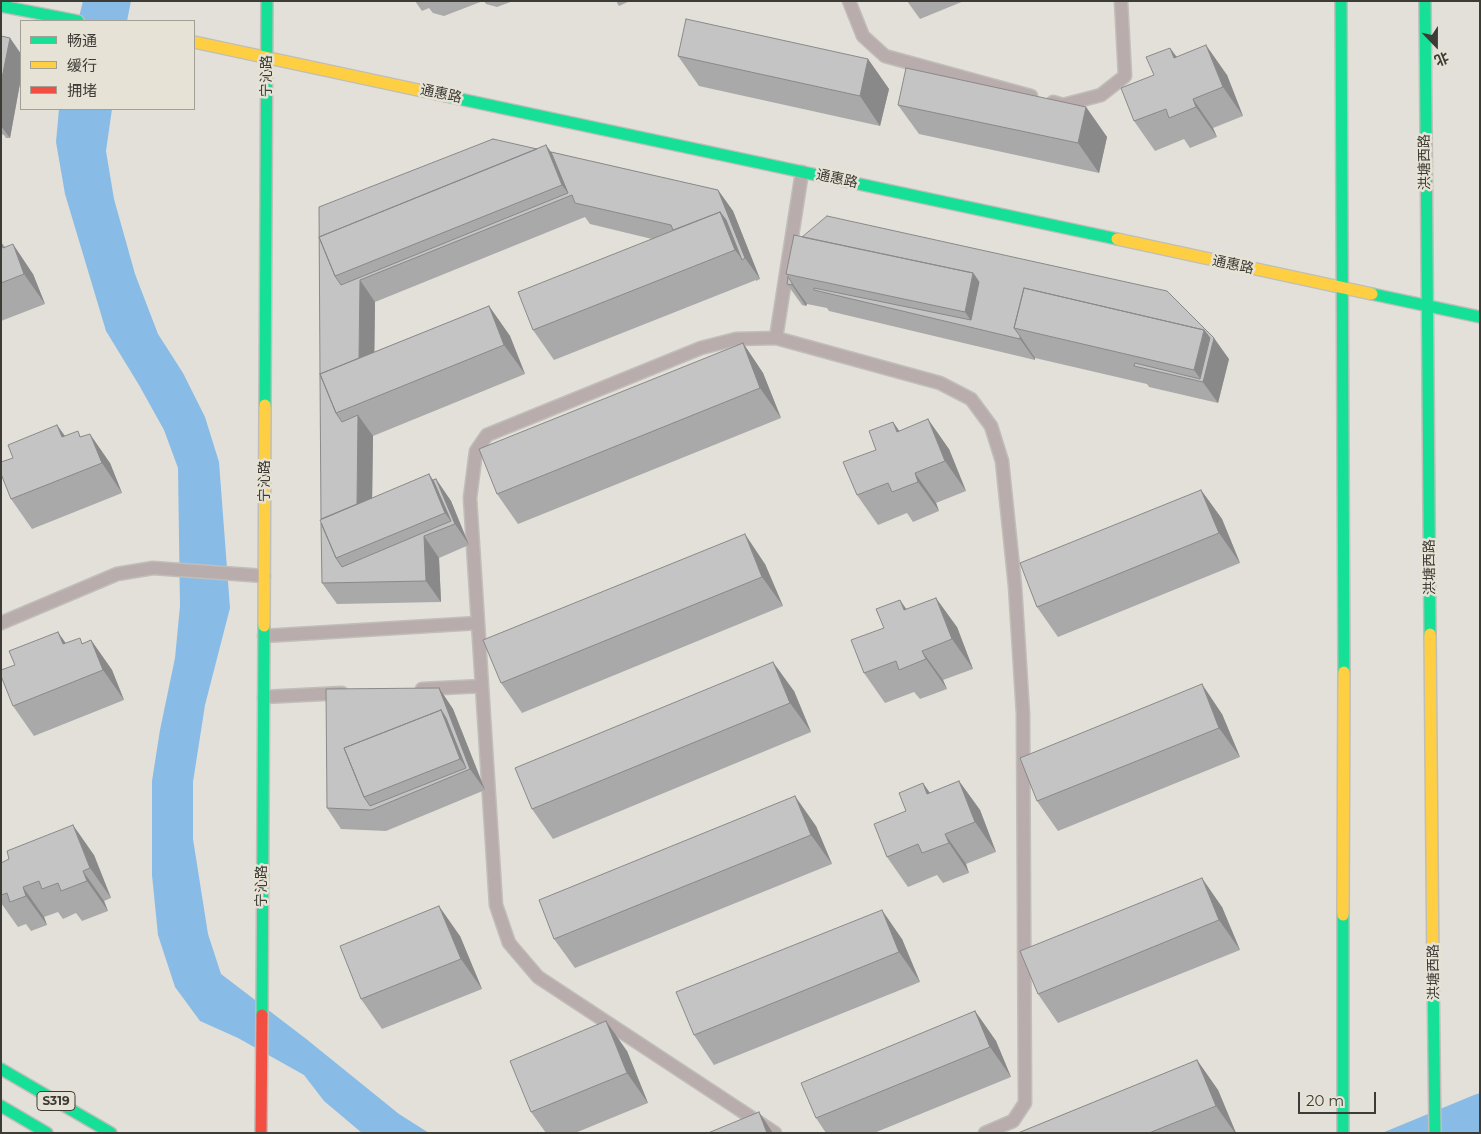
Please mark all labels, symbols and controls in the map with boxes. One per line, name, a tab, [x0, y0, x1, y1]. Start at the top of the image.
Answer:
legend	[20, 20, 195, 110]
north arrow	[1411, 20, 1461, 70]
text: 畅通	[67, 31, 97, 50]
text: 北	[1432, 48, 1451, 70]
street label: 宁沁路	[259, 55, 275, 97]
text: 缓行	[67, 56, 97, 75]
text: 拥堵	[67, 81, 97, 100]
street label: 通惠路	[419, 81, 463, 107]
street label: 洪塘西路	[1416, 134, 1434, 190]
street label: 通惠路	[815, 166, 859, 192]
street label: 通惠路	[1211, 252, 1255, 278]
street label: 宁沁路	[257, 460, 273, 502]
street label: 洪塘西路	[1421, 539, 1439, 595]
street label: 宁沁路	[254, 865, 270, 907]
street label: 洪塘西路	[1425, 944, 1443, 1000]
scale bar	[1301, 1082, 1378, 1114]
text: 20 m	[1306, 1091, 1344, 1110]
road number: S319	[37, 1092, 75, 1110]

